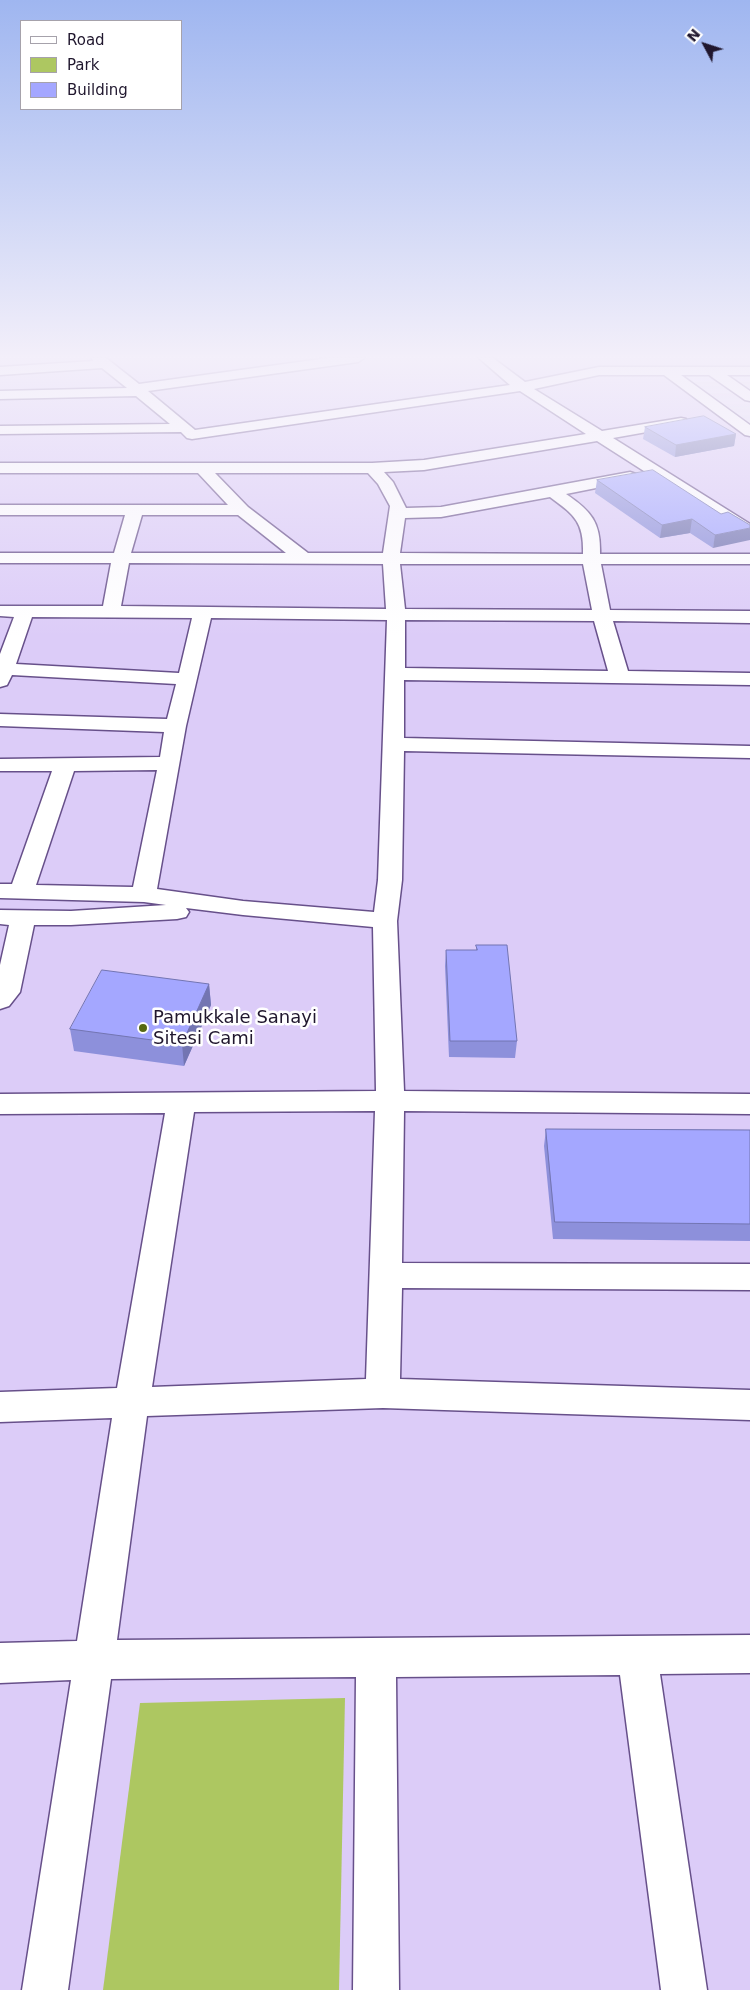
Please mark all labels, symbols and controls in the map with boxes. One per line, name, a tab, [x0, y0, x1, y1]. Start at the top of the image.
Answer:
legend	[20, 20, 182, 110]
north arrow	[680, 20, 730, 70]
text: N	[684, 26, 703, 45]
text: Road	[67, 31, 105, 49]
text: Park	[67, 56, 99, 74]
text: Building	[67, 81, 128, 99]
place label: Pamukkale Sanayi Sitesi Cami	[153, 1007, 317, 1050]
marker: Pamukkale Sanayi Sitesi Cami	[137, 1022, 149, 1034]

